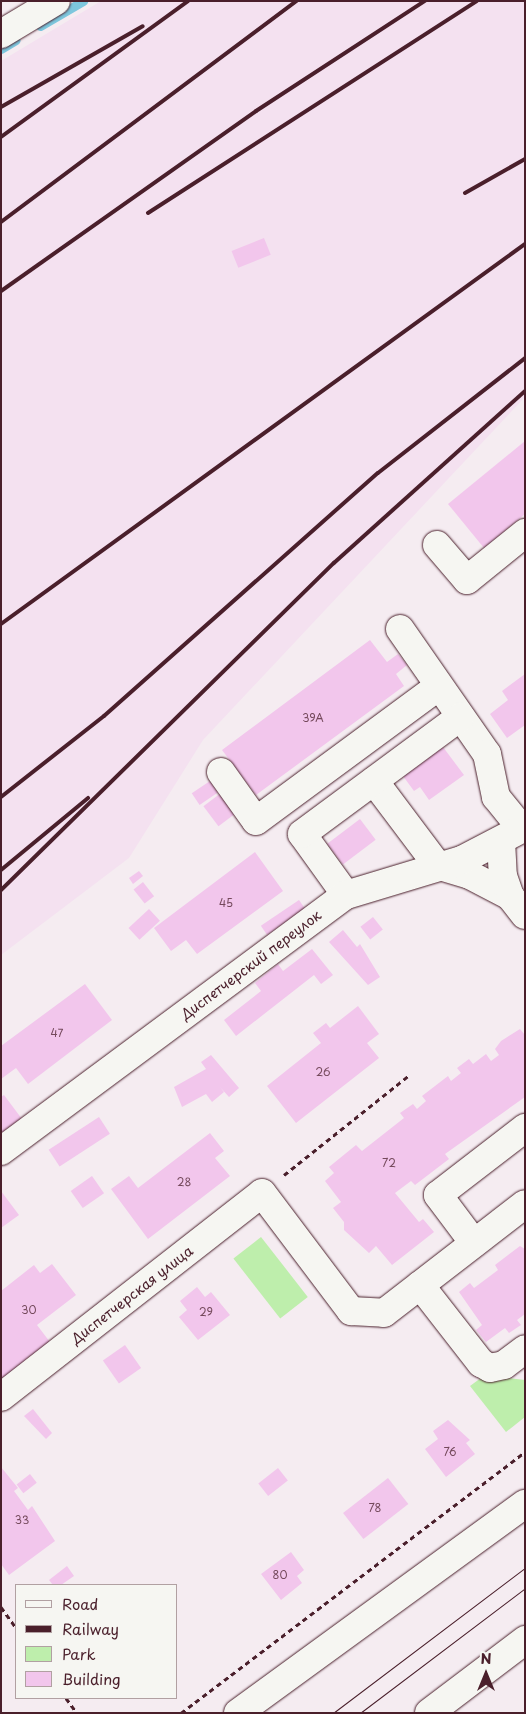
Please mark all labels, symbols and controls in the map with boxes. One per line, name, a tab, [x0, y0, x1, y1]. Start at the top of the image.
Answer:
house number: 39А	[302, 711, 324, 725]
house number: 45	[219, 896, 233, 910]
street label: Диспетчерский переулок	[177, 907, 325, 1023]
house number: 47	[51, 1026, 63, 1040]
house number: 26	[315, 1065, 331, 1079]
house number: 72	[382, 1156, 396, 1170]
house number: 28	[177, 1175, 191, 1189]
street label: Диспетчерская улица	[67, 1242, 197, 1348]
house number: 30	[21, 1303, 37, 1317]
house number: 29	[199, 1305, 213, 1319]
house number: 76	[443, 1445, 457, 1459]
house number: 78	[369, 1501, 381, 1515]
house number: 33	[15, 1513, 29, 1527]
house number: 80	[273, 1568, 287, 1582]
legend	[15, 1584, 178, 1699]
text: Road	[62, 1592, 98, 1615]
text: Railway	[62, 1617, 119, 1640]
text: Park	[62, 1642, 96, 1665]
text: N	[480, 1648, 492, 1669]
north arrow	[461, 1649, 511, 1699]
text: Building	[62, 1667, 121, 1690]

